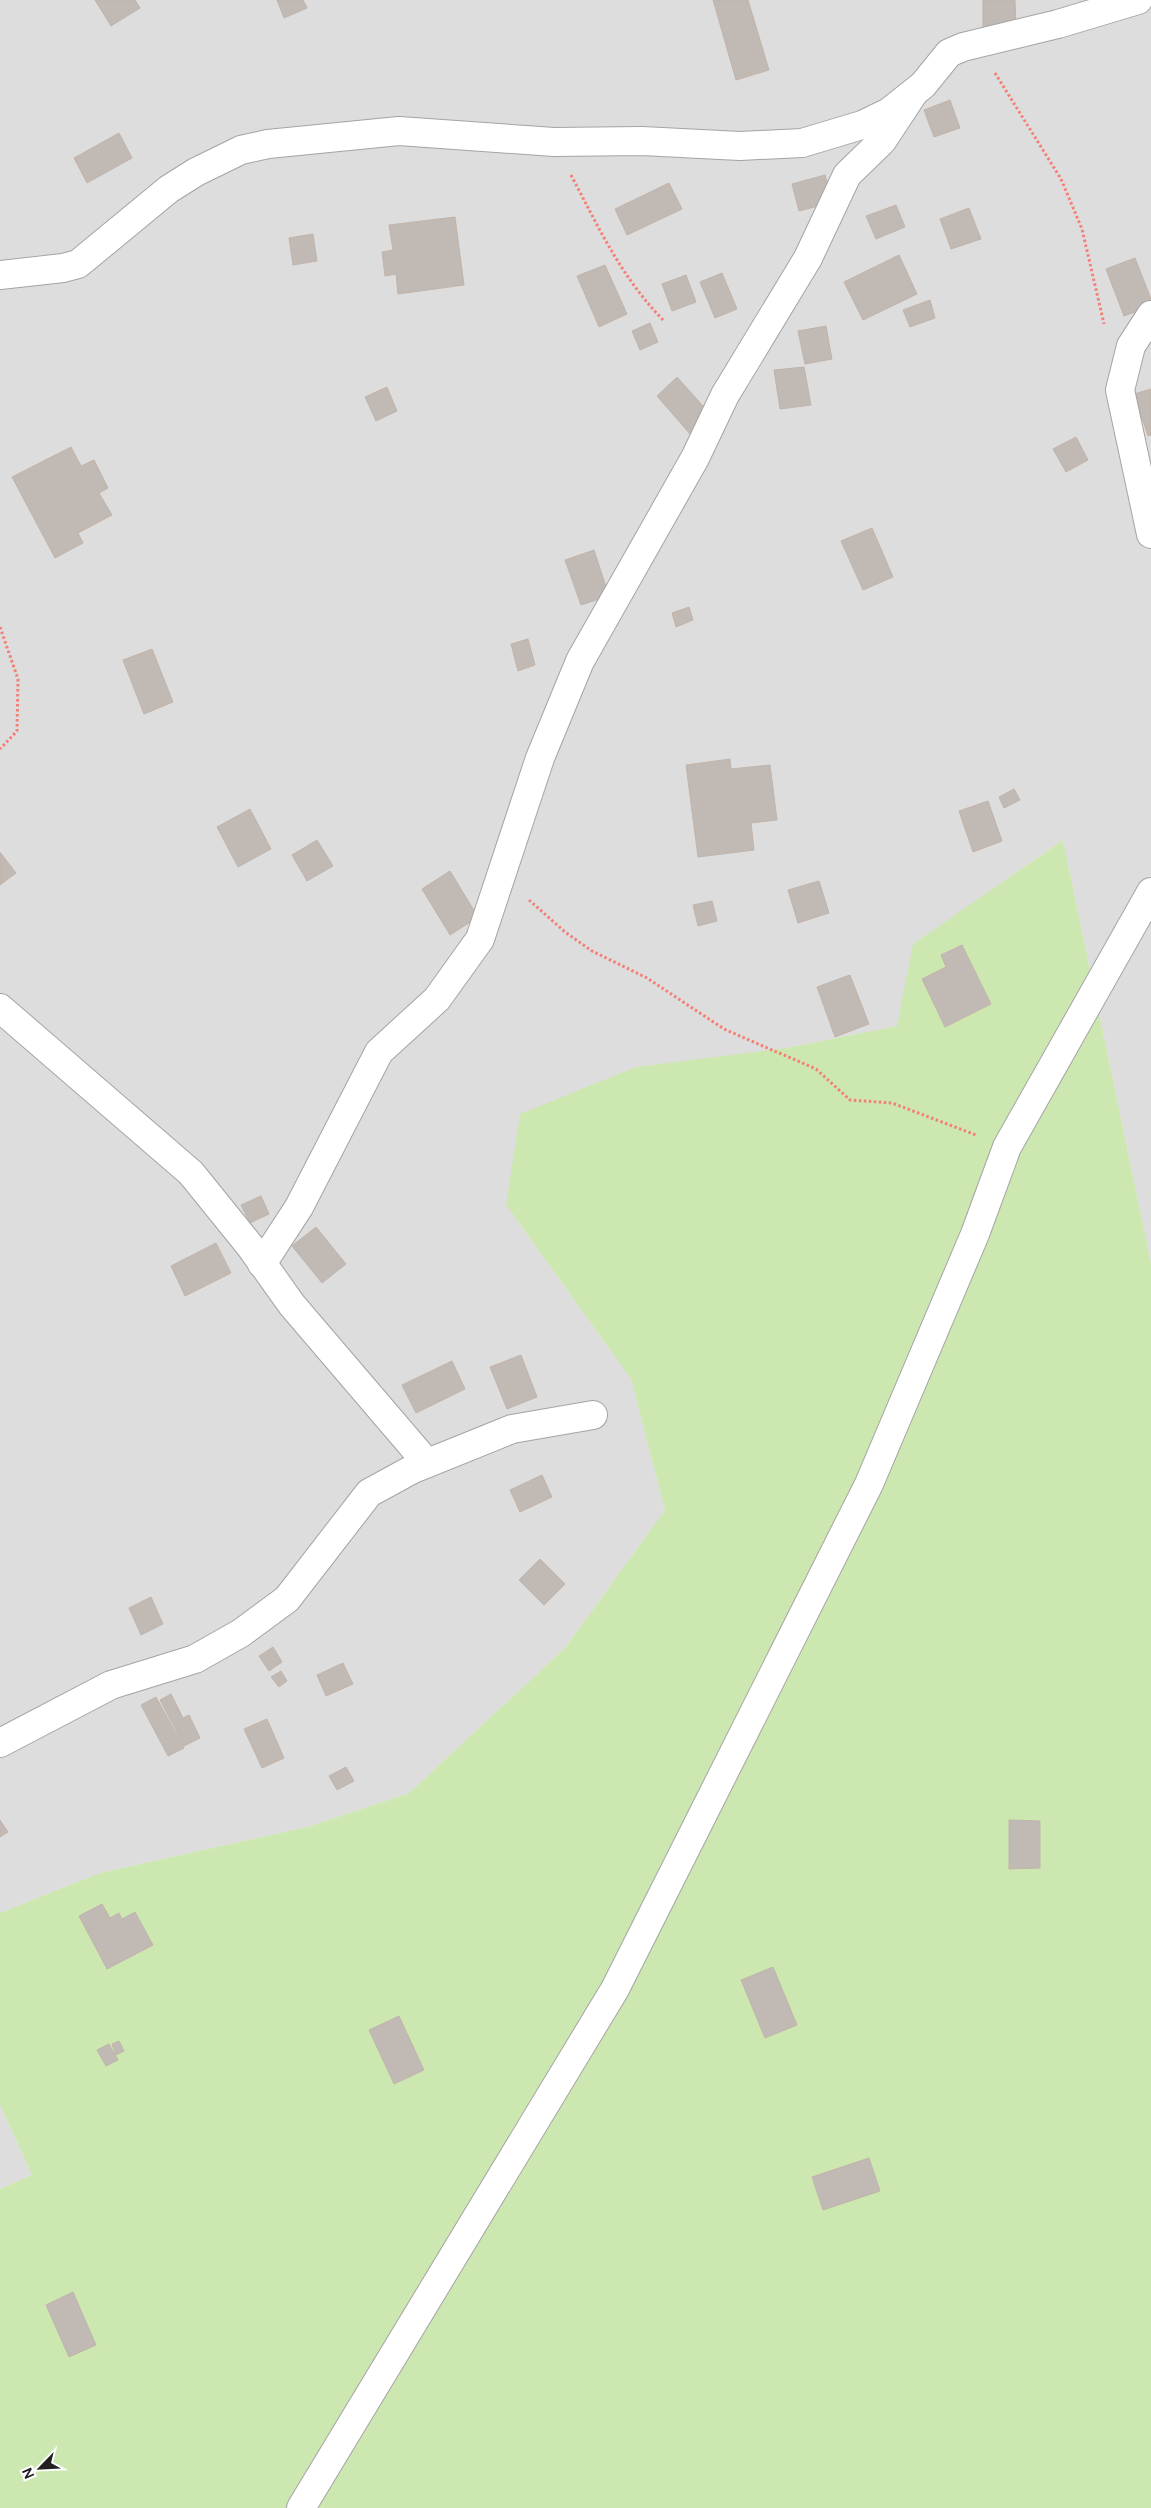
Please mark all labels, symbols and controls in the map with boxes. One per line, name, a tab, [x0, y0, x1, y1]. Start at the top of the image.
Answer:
north arrow	[15, 2443, 65, 2493]
text: N	[18, 2465, 38, 2482]

